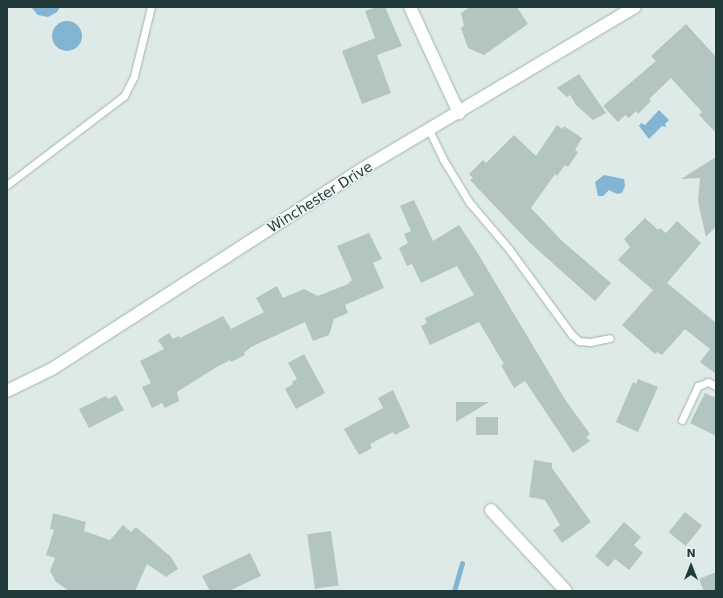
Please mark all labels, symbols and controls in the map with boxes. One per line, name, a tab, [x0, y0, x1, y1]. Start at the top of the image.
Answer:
street label: Winchester Drive	[264, 158, 376, 236]
north arrow	[671, 546, 711, 586]
text: N	[686, 547, 696, 560]

